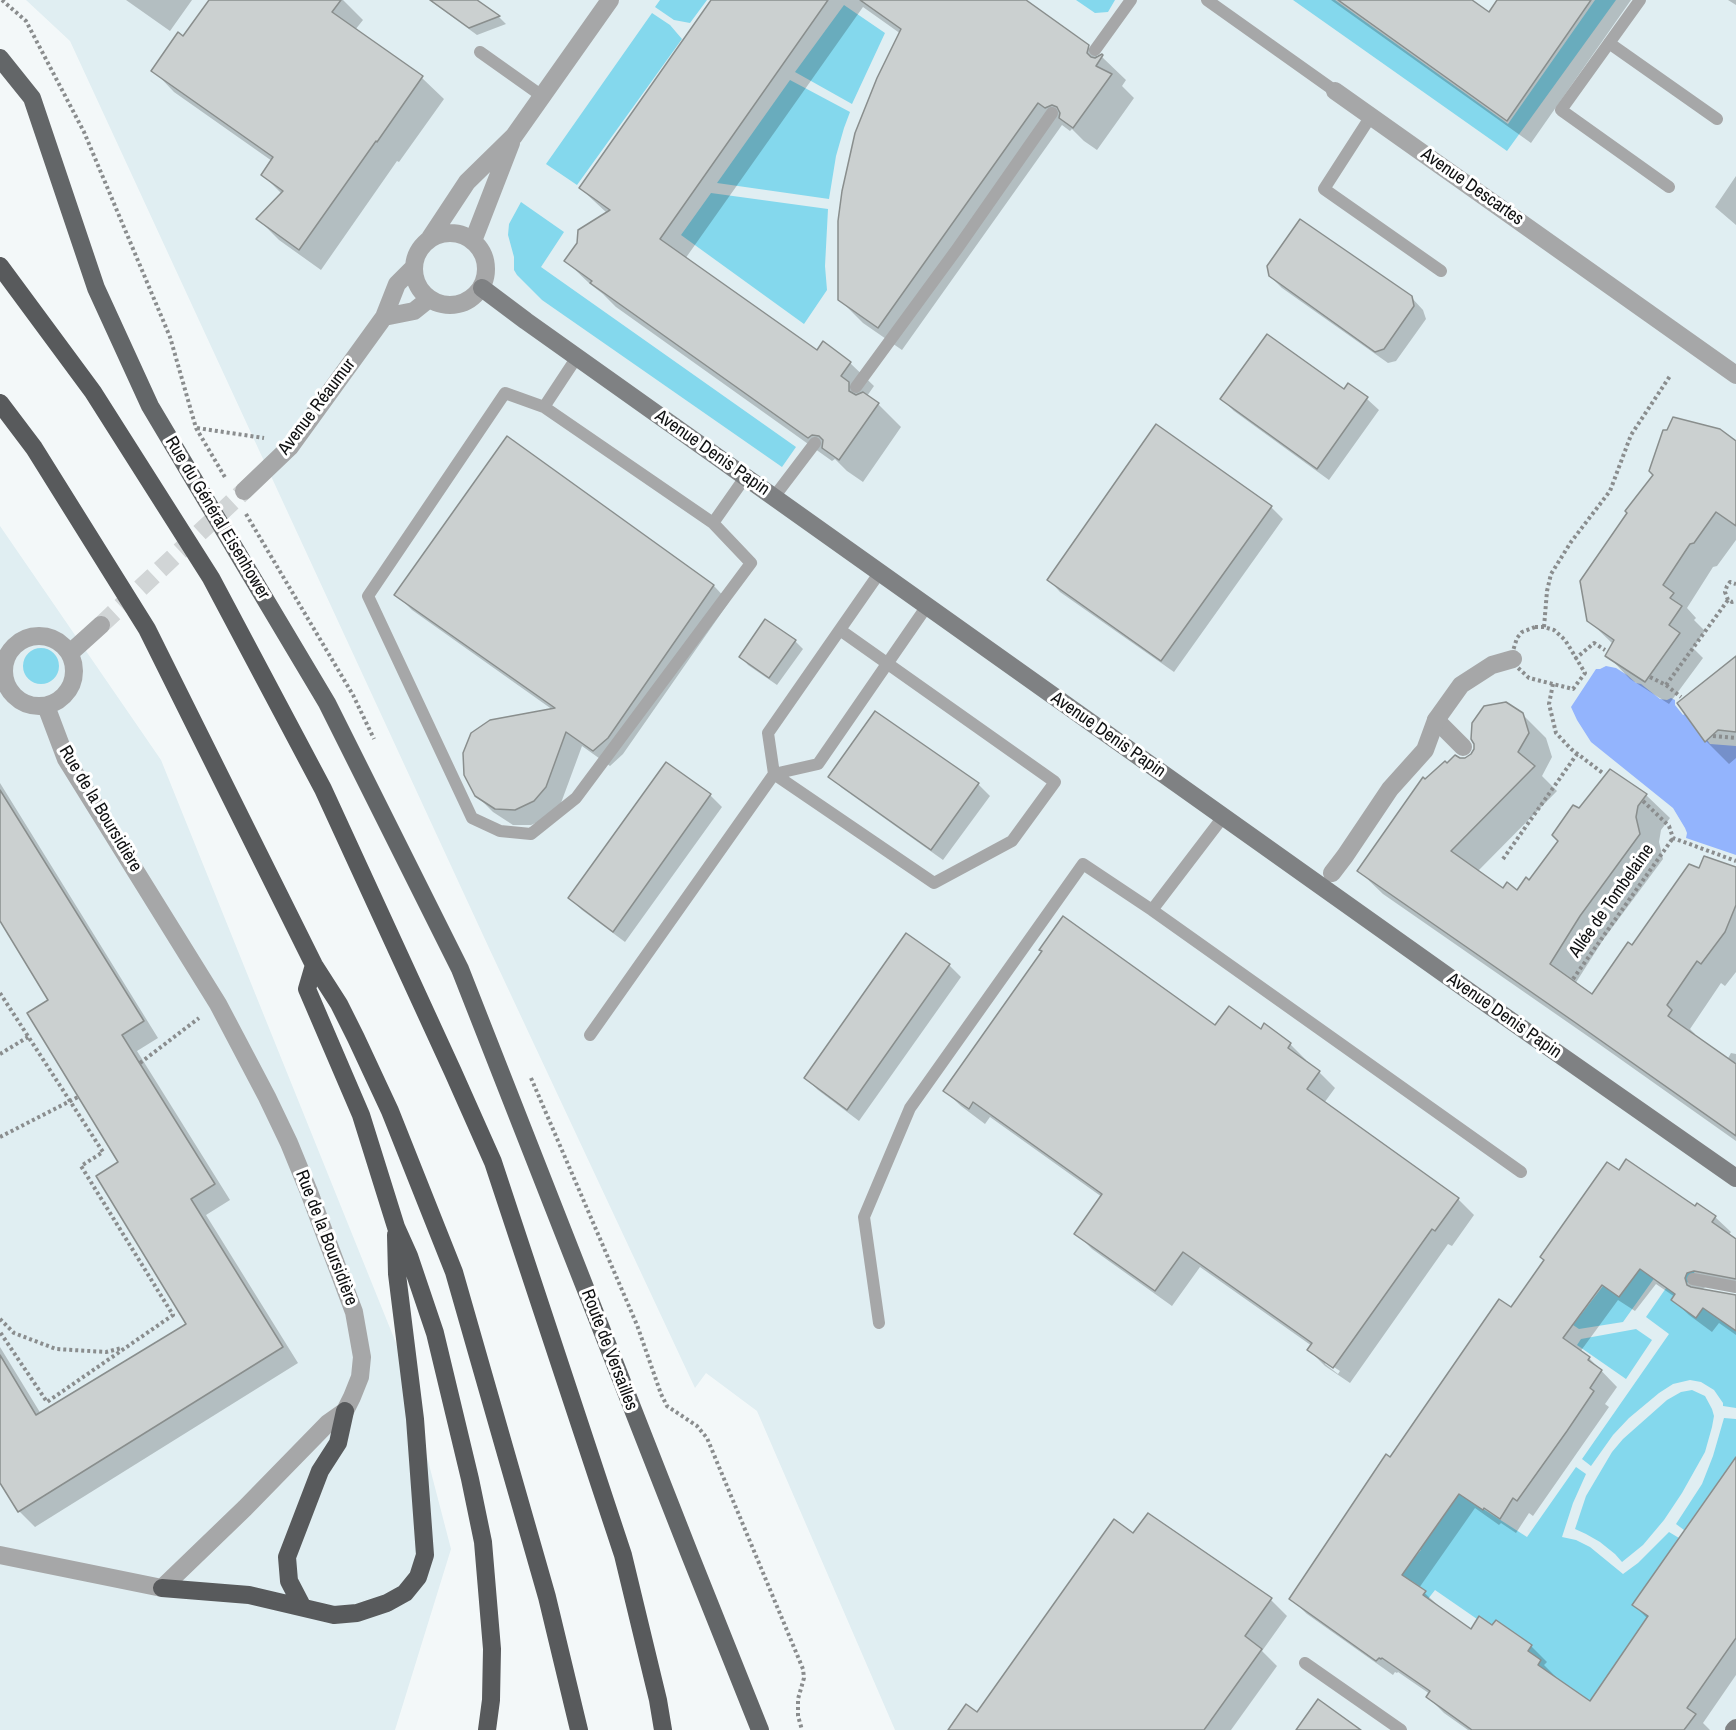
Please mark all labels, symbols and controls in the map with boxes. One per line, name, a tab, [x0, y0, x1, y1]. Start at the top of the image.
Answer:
street label: Avenue Descartes	[1417, 144, 1527, 230]
street label: Avenue Réaumur	[274, 355, 360, 459]
street label: Avenue Denis Papin	[650, 405, 774, 501]
street label: Rue du Général Eisenhower	[160, 433, 274, 603]
street label: Avenue Denis Papin	[1046, 687, 1170, 783]
street label: Rue de la Boursidière	[54, 742, 146, 876]
street label: Allée de Tombelaine	[1565, 840, 1659, 962]
street label: Avenue Denis Papin	[1442, 968, 1566, 1064]
street label: Rue de la Boursidière	[290, 1167, 362, 1309]
street label: Route de Versailles	[576, 1286, 642, 1414]

